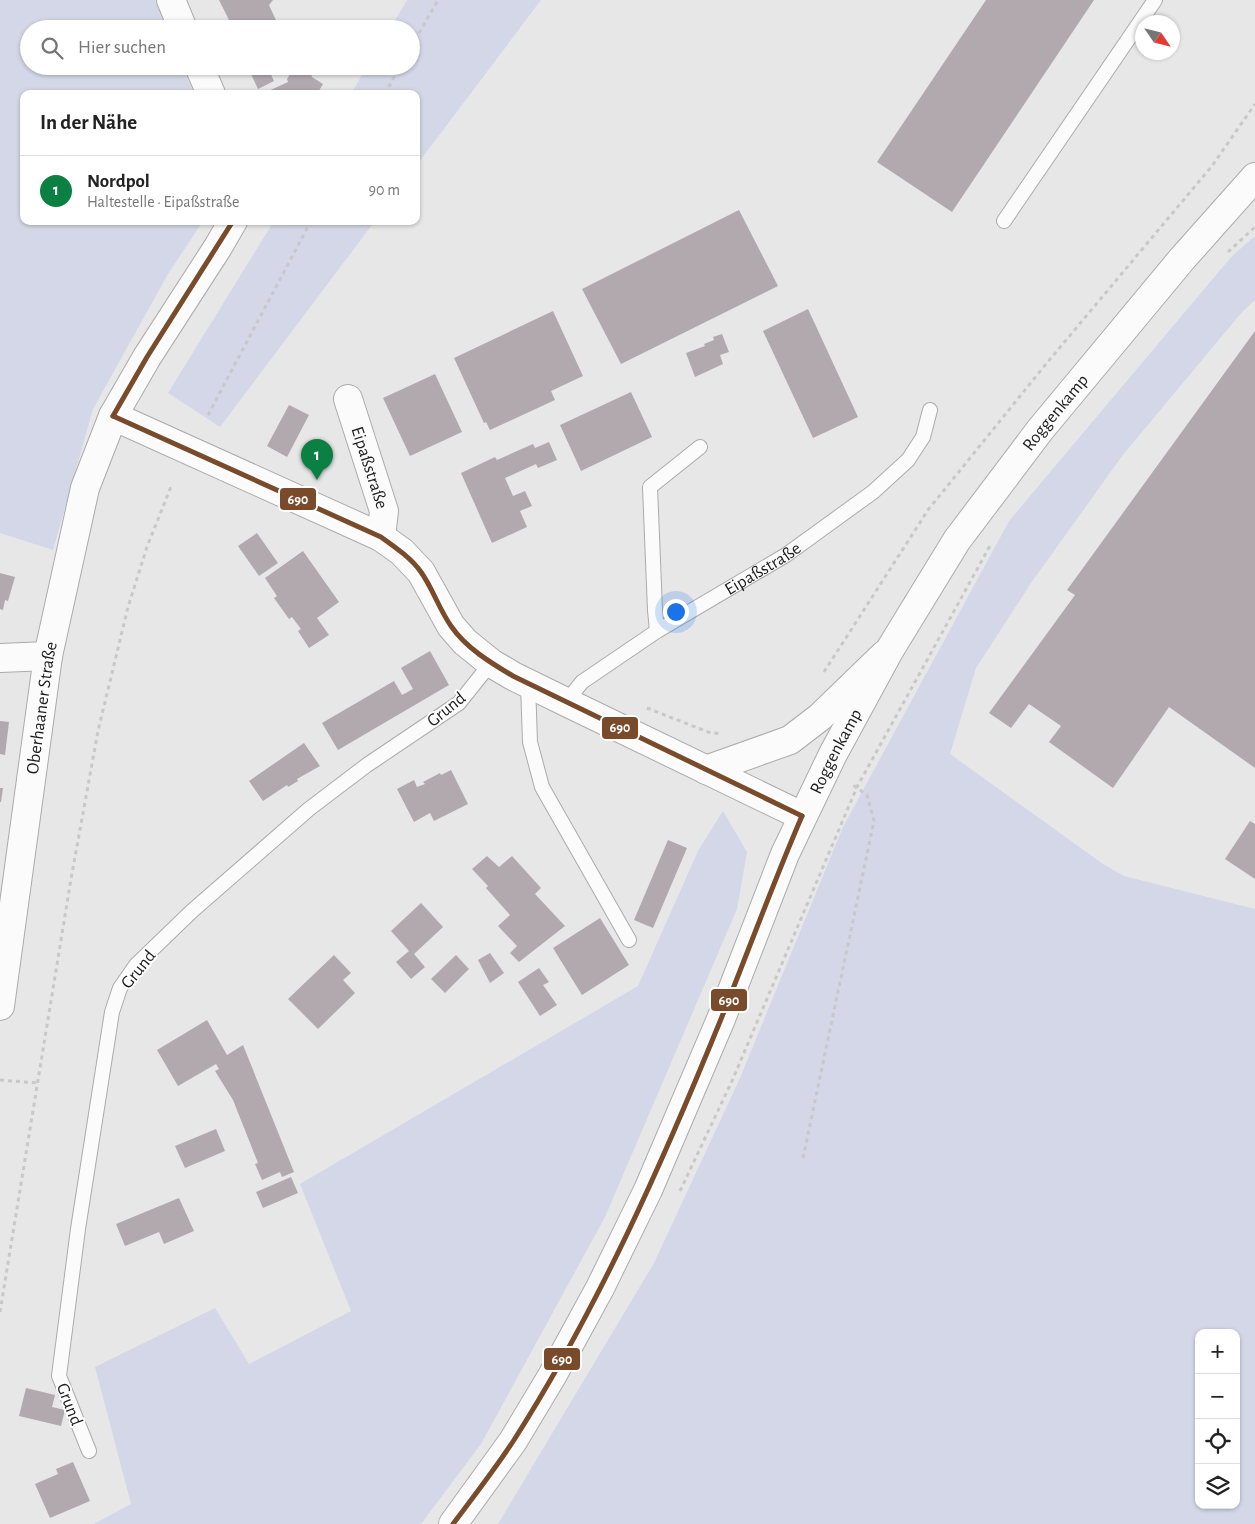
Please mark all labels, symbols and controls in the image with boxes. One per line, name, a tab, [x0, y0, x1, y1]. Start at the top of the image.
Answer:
north arrow	[1135, 15, 1180, 60]
search box	[20, 20, 420, 75]
icon: search	[38, 34, 66, 62]
text: Hier suchen	[78, 38, 166, 57]
text: In der Nähe	[40, 112, 137, 133]
text: Nordpol	[87, 172, 150, 191]
text: 1	[53, 182, 59, 198]
text: 90 m	[369, 182, 400, 198]
text: Haltestelle · Eipaßstraße	[87, 194, 239, 210]
street label: Roggenkamp	[1020, 371, 1092, 454]
street label: Eipaßstraße	[347, 425, 391, 511]
pin: 1	[301, 439, 333, 480]
line badge: 690	[279, 487, 317, 511]
text: 690	[288, 493, 308, 507]
street label: Eipaßstraße	[722, 539, 804, 599]
your location	[663, 599, 689, 625]
street label: Oberhaaner Straße	[24, 640, 61, 775]
street label: Grund	[424, 689, 469, 731]
street label: Roggenkamp	[807, 706, 866, 797]
line badge: 690	[601, 716, 639, 740]
text: 690	[610, 721, 630, 735]
street label: Grund	[118, 947, 160, 992]
line badge: 690	[710, 988, 748, 1012]
text: 690	[719, 994, 739, 1008]
map controls	[1195, 1329, 1240, 1509]
button: +	[1195, 1329, 1240, 1374]
line badge: 690	[543, 1347, 581, 1371]
text: 690	[552, 1353, 572, 1367]
button: −	[1195, 1374, 1240, 1419]
street label: Grund	[53, 1381, 85, 1428]
button: locate	[1195, 1419, 1240, 1464]
button: layers	[1195, 1464, 1240, 1509]

